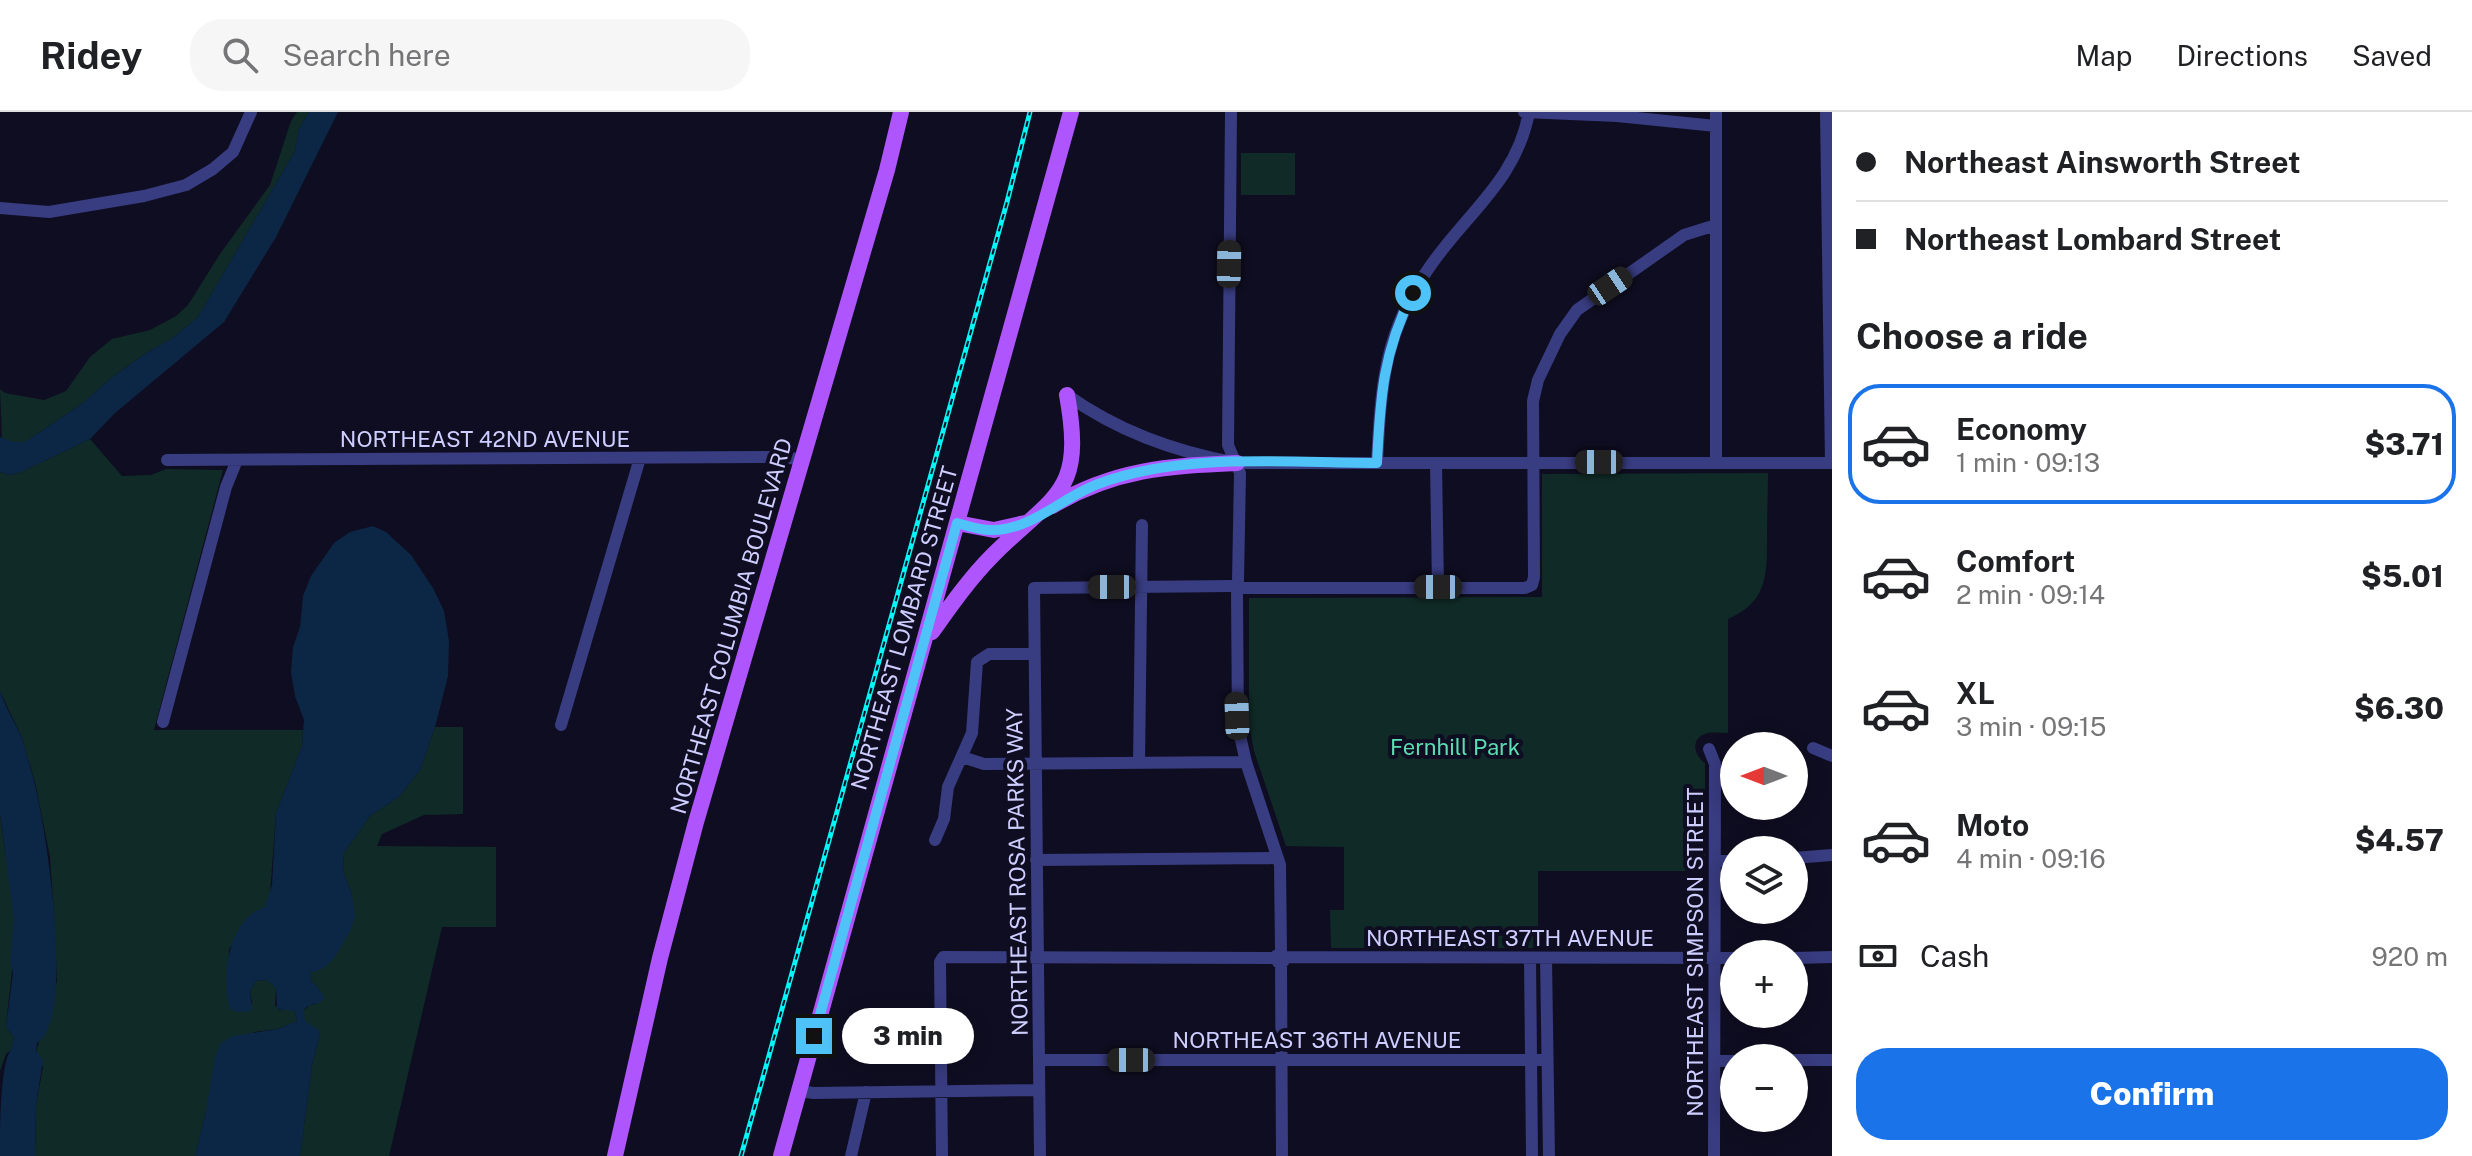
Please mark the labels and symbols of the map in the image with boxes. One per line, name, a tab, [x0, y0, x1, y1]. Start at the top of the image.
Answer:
car	[1217, 240, 1241, 288]
car	[1583, 263, 1637, 309]
route start	[1395, 275, 1431, 311]
street label: NORTHEAST 42ND AVENUE	[340, 426, 630, 452]
street label: NORTHEAST COLUMBIA BOULEVARD	[665, 435, 797, 817]
car	[1575, 450, 1623, 474]
street label: NORTHEAST LOMBARD STREET	[845, 463, 963, 793]
car	[1088, 575, 1136, 599]
car	[1414, 575, 1462, 599]
car	[1224, 692, 1250, 740]
street label: NORTHEAST ROSA PARKS WAY	[1001, 707, 1033, 1036]
north arrow	[1720, 732, 1808, 820]
park label: Fernhill Park	[1390, 734, 1520, 760]
street label: NORTHEAST SIMPSON STREET	[1682, 787, 1708, 1117]
street label: NORTHEAST 37TH AVENUE	[1366, 925, 1654, 951]
callout: 3 min	[842, 1008, 974, 1064]
route end	[796, 1018, 832, 1054]
street label: NORTHEAST 36TH AVENUE	[1173, 1027, 1461, 1053]
car	[1107, 1048, 1155, 1072]

